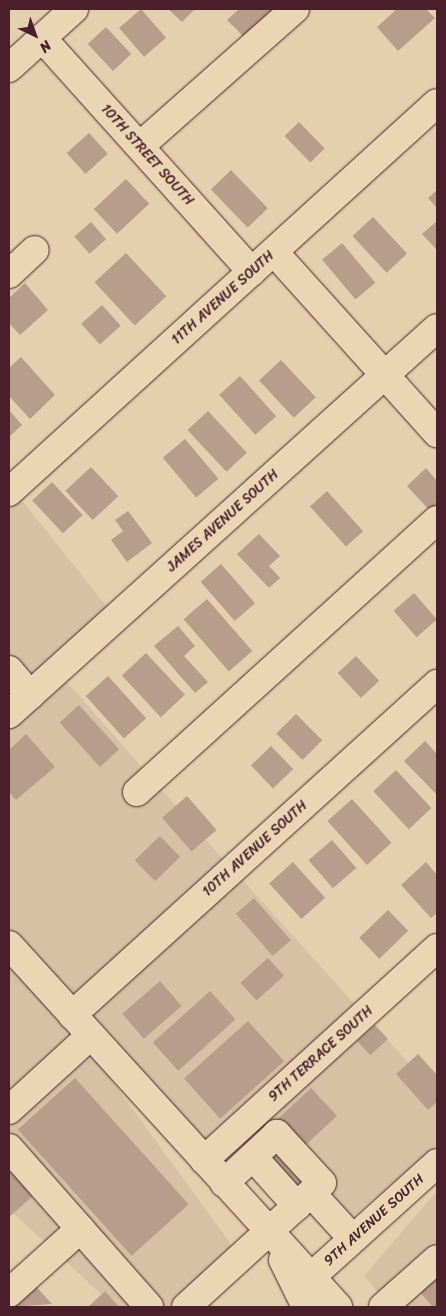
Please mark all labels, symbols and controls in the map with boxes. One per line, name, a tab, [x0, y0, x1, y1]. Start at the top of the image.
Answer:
north arrow	[10, 10, 60, 60]
text: N	[33, 34, 57, 59]
street label: 10TH STREET SOUTH	[97, 100, 197, 210]
street label: 11TH AVENUE SOUTH	[168, 247, 278, 349]
street label: JAMES AVENUE SOUTH	[163, 466, 283, 576]
street label: 10TH AVENUE SOUTH	[199, 797, 311, 901]
street label: 9TH TERRACE SOUTH	[265, 1002, 377, 1106]
street label: 9TH AVENUE SOUTH	[320, 1170, 428, 1270]

